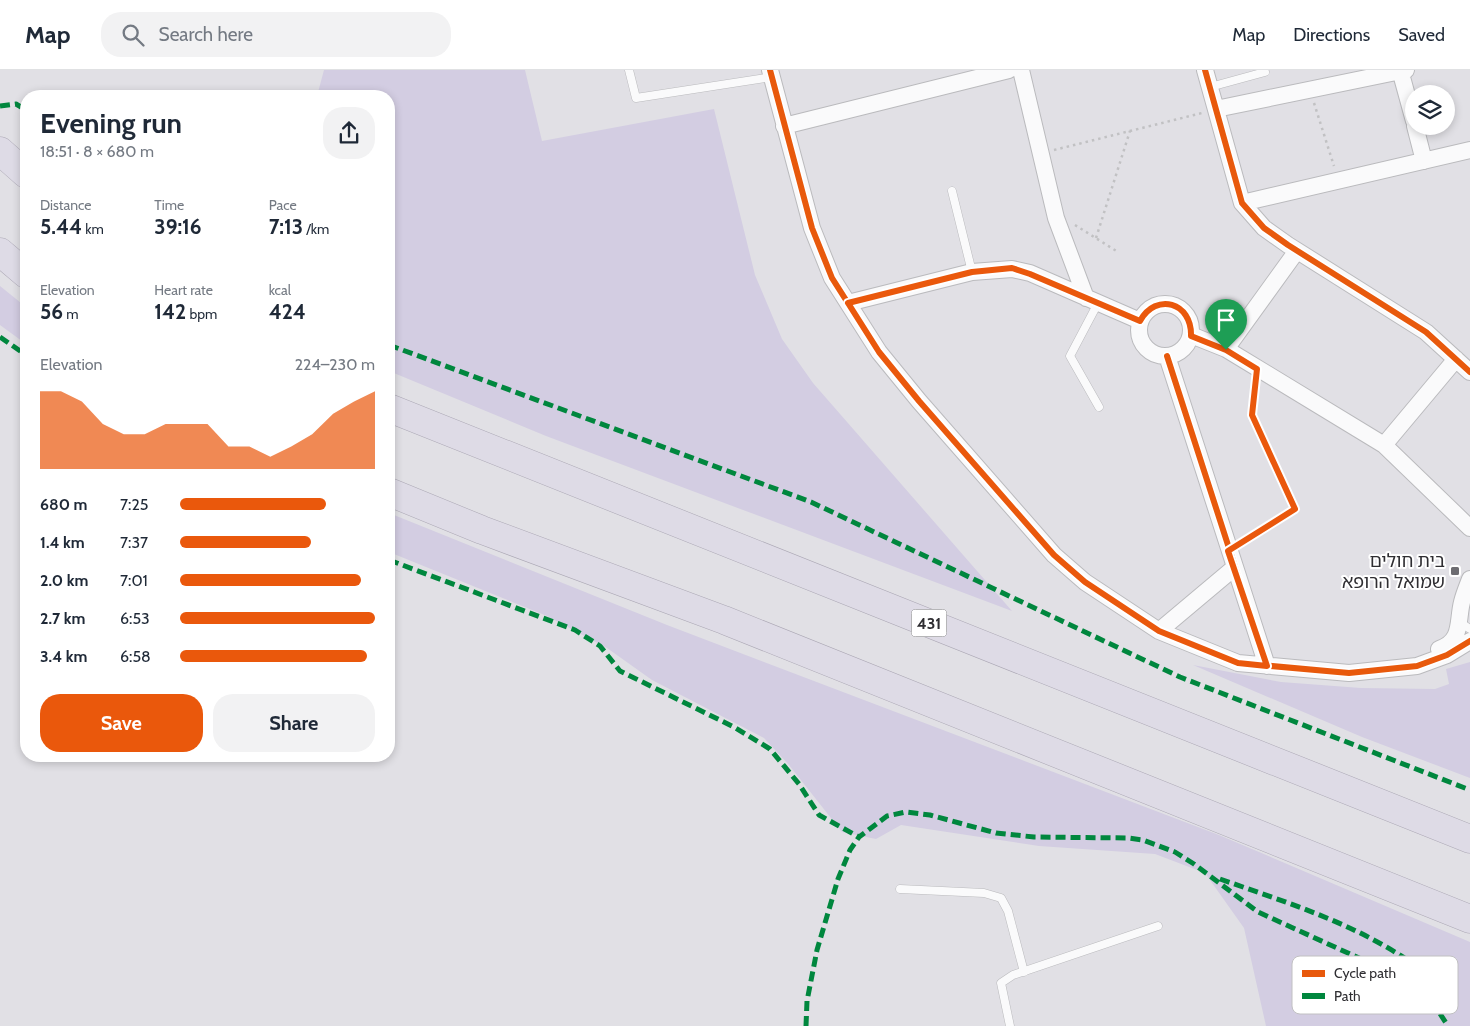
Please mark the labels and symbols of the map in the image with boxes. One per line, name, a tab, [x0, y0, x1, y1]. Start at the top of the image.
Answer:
pin	[1205, 299, 1247, 350]
place label: בית חולים שמואל הרופא	[1342, 550, 1445, 593]
marker: בית חולים שמואל הרופא	[1449, 565, 1461, 577]
road number: 431	[912, 610, 946, 636]
legend	[1292, 956, 1458, 1014]
text: Cycle path	[1334, 964, 1396, 982]
text: Path	[1334, 987, 1361, 1005]

